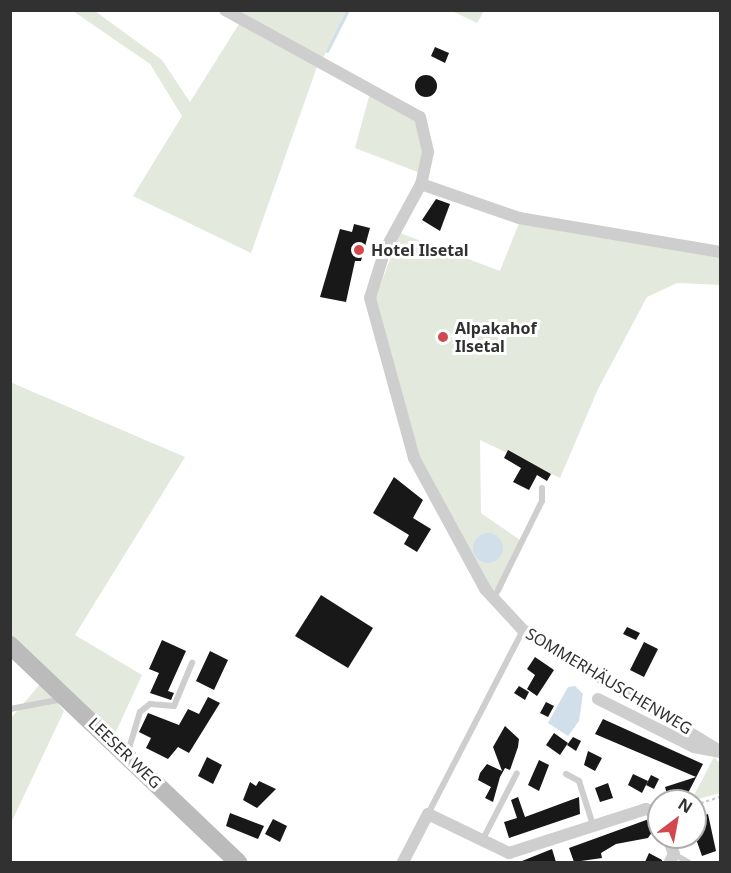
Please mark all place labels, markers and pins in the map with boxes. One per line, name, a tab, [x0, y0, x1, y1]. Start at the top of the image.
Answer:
place label: Hotel Ilsetal	[371, 240, 469, 260]
marker: Hotel Ilsetal	[352, 243, 366, 257]
place label: Alpakahof Ilsetal	[455, 318, 537, 356]
marker: Alpakahof Ilsetal	[436, 330, 450, 344]

